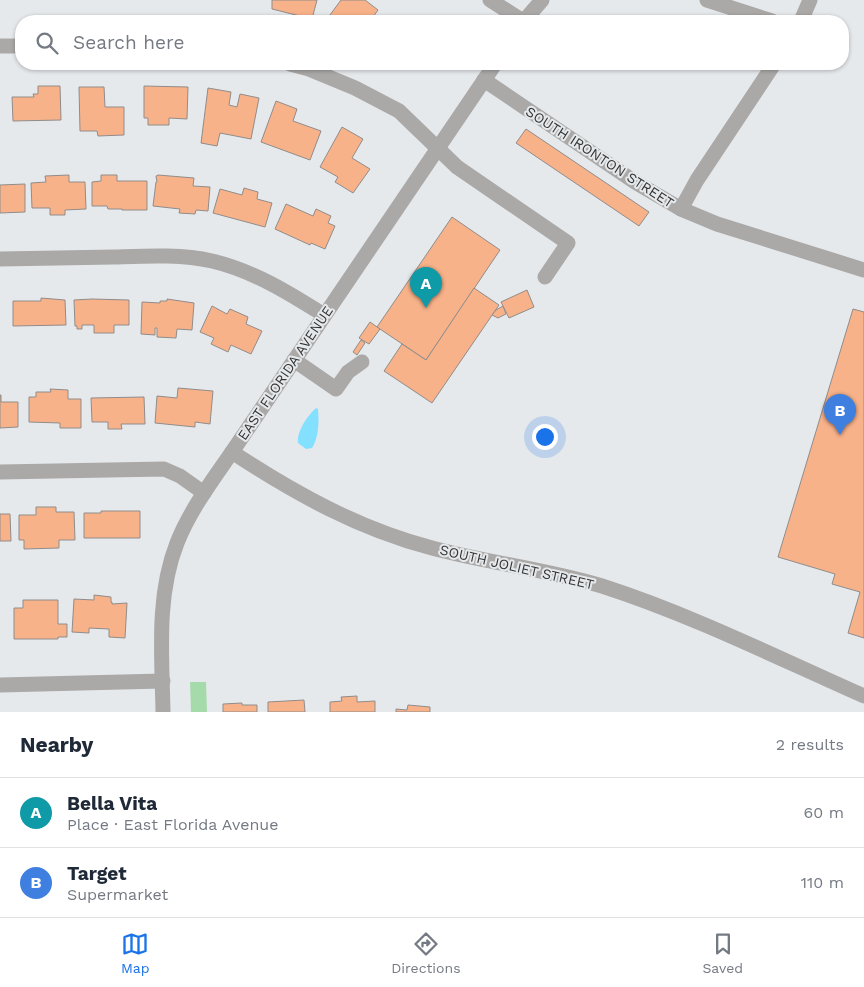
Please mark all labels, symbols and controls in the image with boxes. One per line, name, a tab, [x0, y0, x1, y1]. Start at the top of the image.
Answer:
search box	[15, 15, 849, 70]
icon: search	[33, 29, 61, 57]
text: Search here	[73, 31, 184, 54]
street label: SOUTH IRONTON STREET	[523, 103, 677, 211]
pin: A	[410, 267, 442, 308]
street label: EAST FLORIDA AVENUE	[234, 303, 336, 443]
pin: B	[824, 394, 856, 435]
your location	[532, 424, 558, 450]
street label: SOUTH JOLIET STREET	[438, 541, 596, 593]
text: Nearby	[20, 732, 93, 757]
text: 2 results	[776, 735, 844, 754]
text: Bella Vita	[67, 792, 157, 815]
text: A	[31, 803, 41, 822]
text: 60 m	[804, 803, 844, 822]
text: Place · East Florida Avenue	[67, 815, 278, 834]
text: Target	[67, 862, 127, 885]
text: B	[31, 873, 41, 892]
text: 110 m	[801, 873, 844, 892]
text: Supermarket	[67, 885, 168, 904]
tab: Map	[121, 930, 150, 976]
tab: Directions	[391, 930, 461, 976]
tab: Saved	[702, 930, 743, 976]

